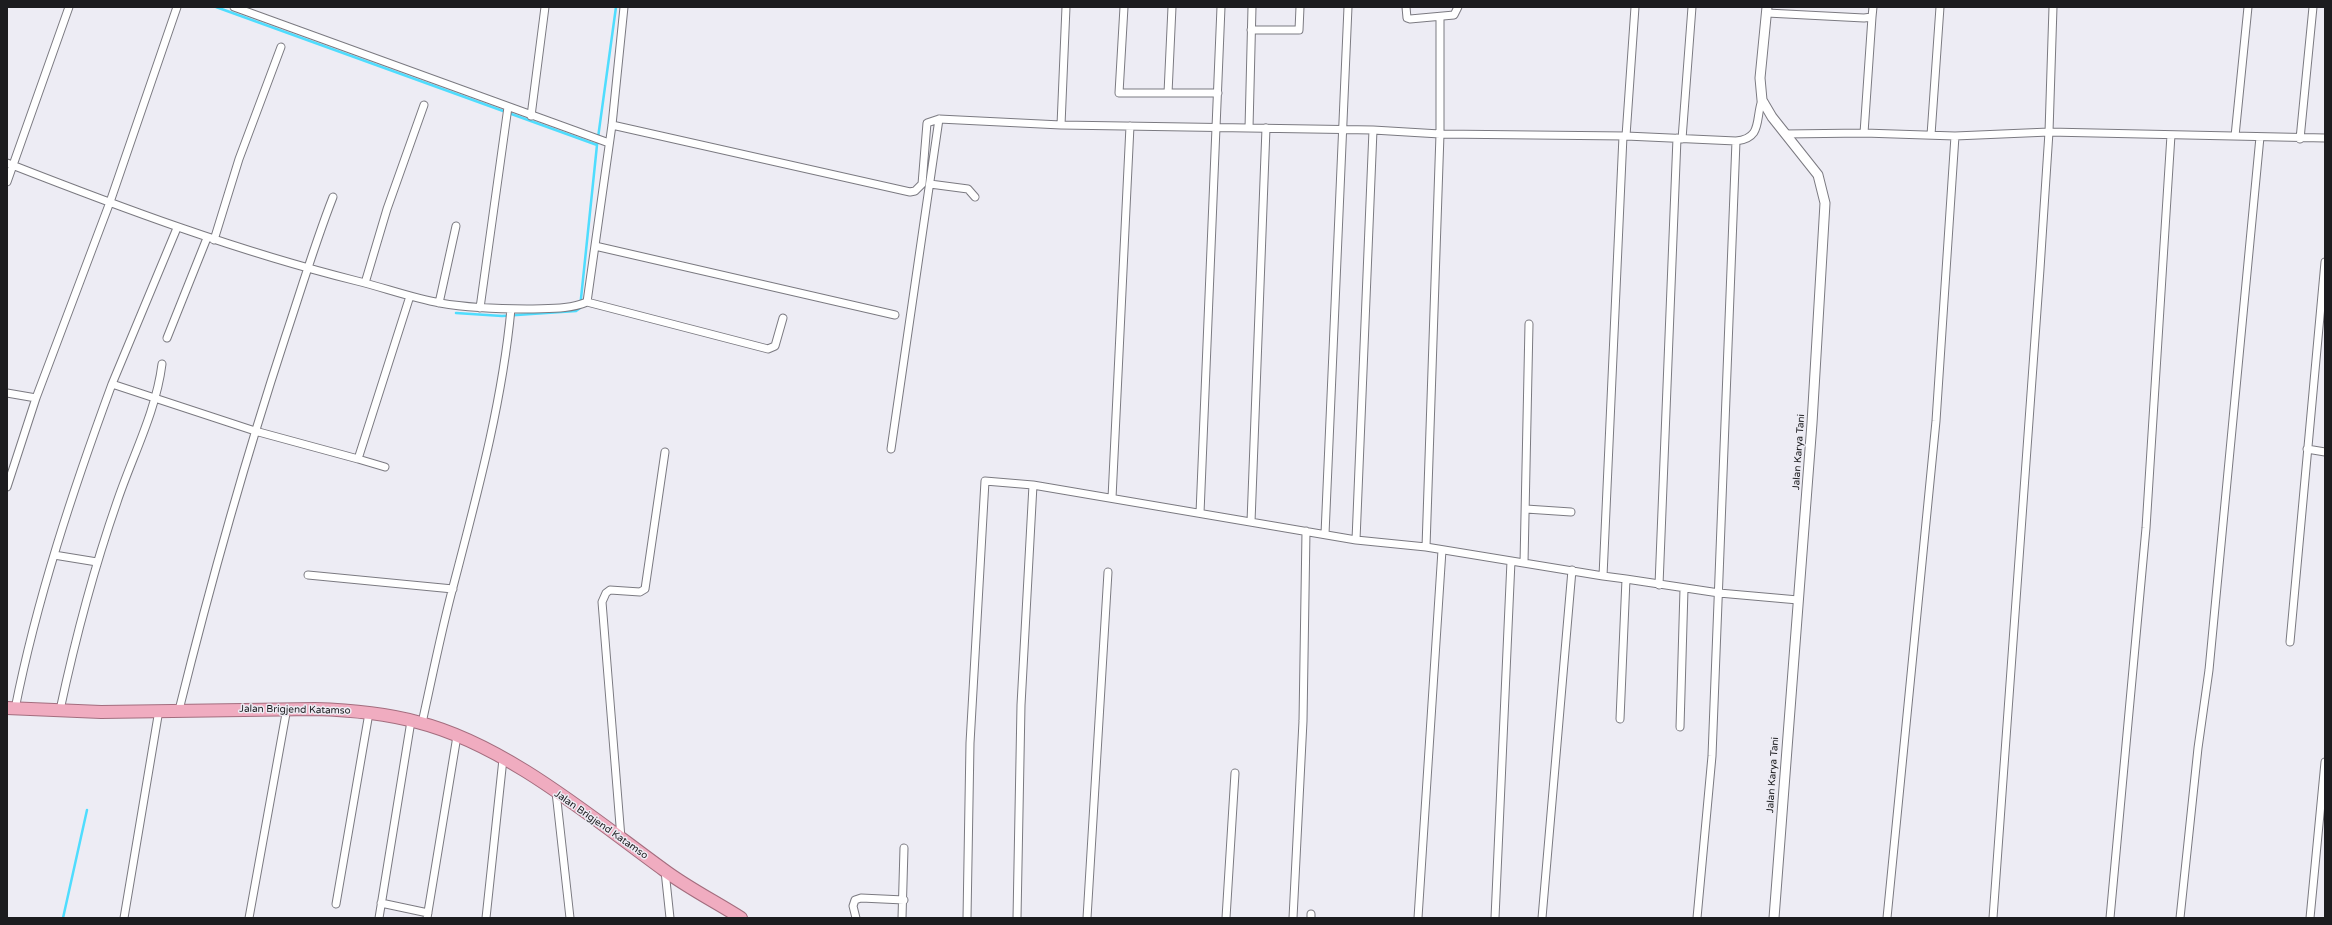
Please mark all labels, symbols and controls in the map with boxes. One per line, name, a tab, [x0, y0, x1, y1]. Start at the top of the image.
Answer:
street label: Jalan Karya Tani	[1790, 414, 1808, 490]
street label: Jalan Brigjend Katamso	[239, 703, 351, 717]
street label: Jalan Karya Tani	[1764, 737, 1782, 813]
street label: Jalan Brigjend Katamso	[552, 788, 650, 862]

